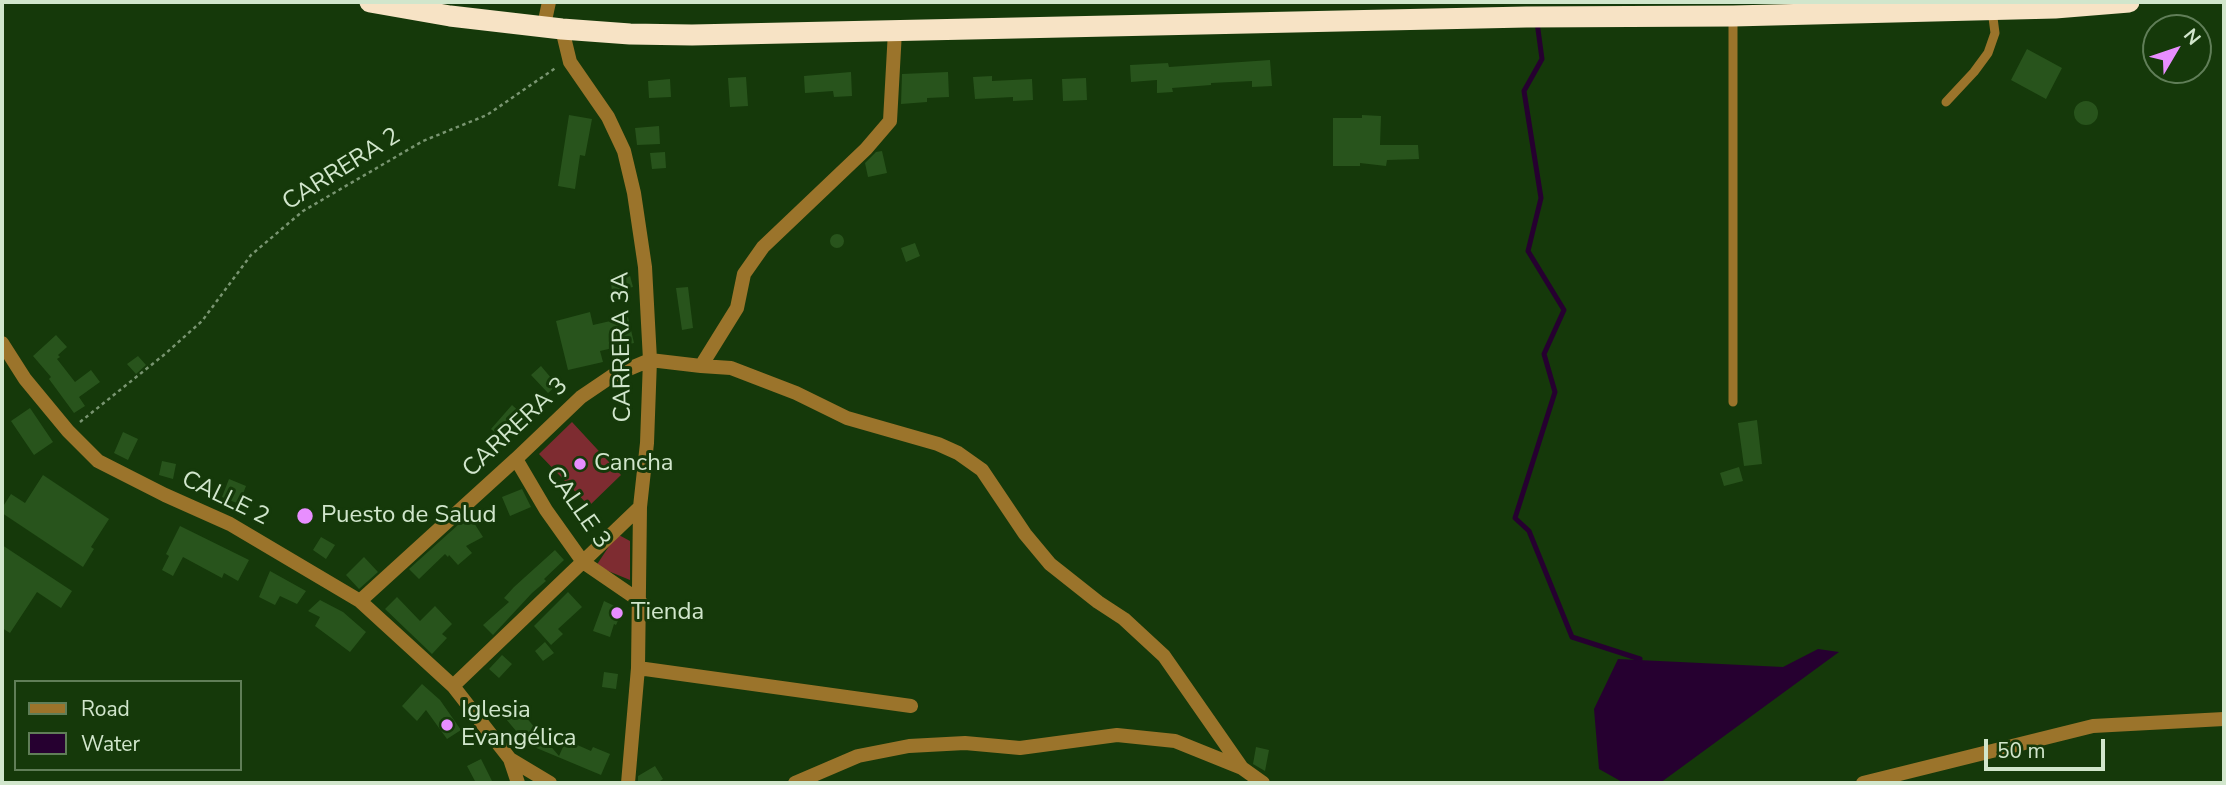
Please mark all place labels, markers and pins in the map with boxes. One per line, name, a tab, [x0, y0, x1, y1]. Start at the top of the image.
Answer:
place label: Cancha	[594, 450, 674, 478]
marker: Cancha	[572, 456, 588, 472]
place label: Puesto de Salud	[321, 502, 496, 530]
marker: Puesto de Salud	[295, 506, 315, 526]
place label: Tienda	[631, 599, 704, 627]
marker: Tienda	[609, 605, 625, 621]
place label: Iglesia Evangélica	[461, 697, 576, 753]
marker: Iglesia Evangélica	[439, 717, 455, 733]

